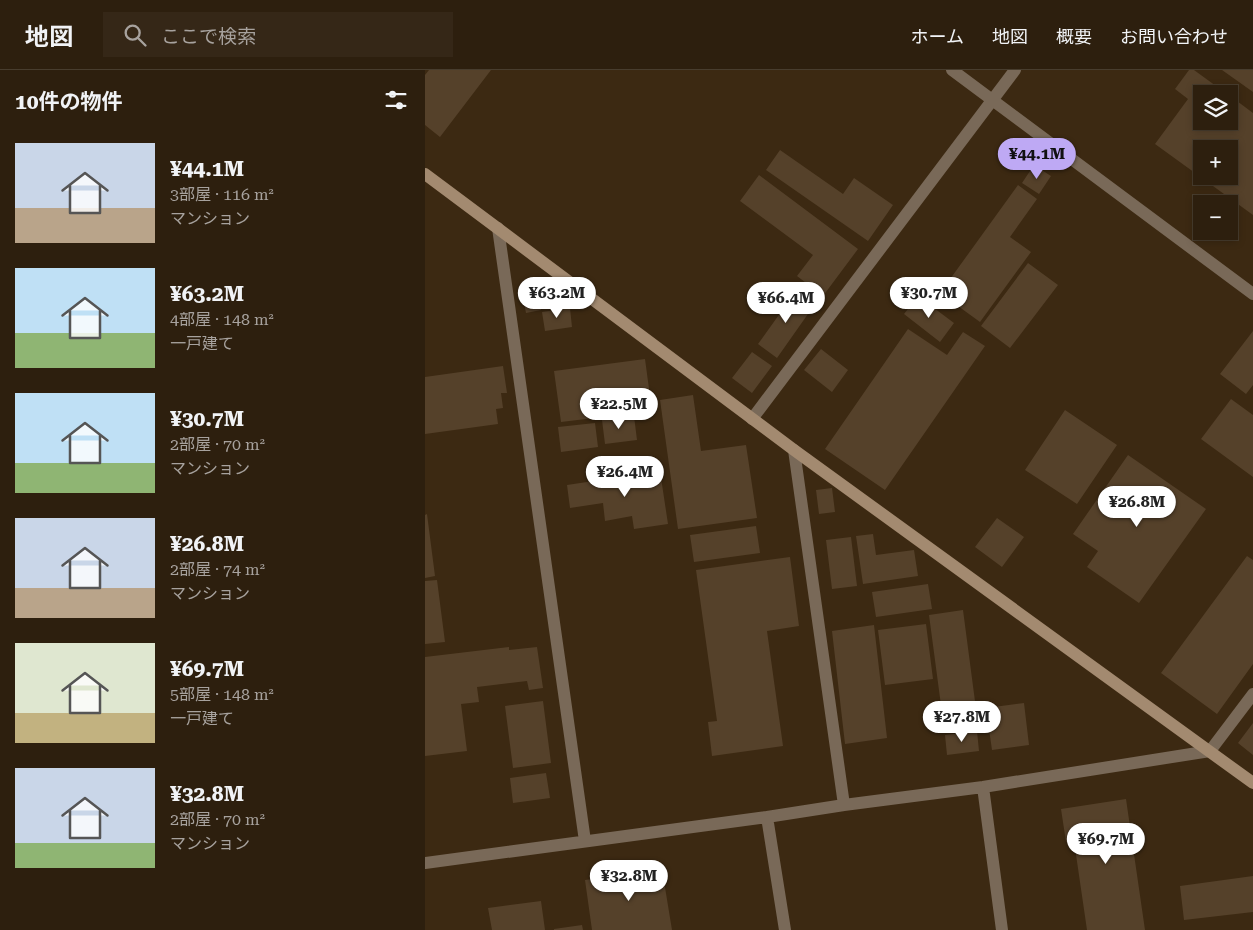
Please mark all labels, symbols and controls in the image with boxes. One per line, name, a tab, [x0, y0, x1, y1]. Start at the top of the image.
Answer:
search box	[103, 12, 453, 57]
icon: search	[121, 21, 149, 49]
text: 地図	[25, 23, 73, 51]
text: ここで検索	[161, 25, 256, 48]
text: ホーム	[911, 26, 964, 47]
text: 地図	[992, 26, 1028, 47]
text: 概要	[1056, 26, 1092, 47]
text: お問い合わせ	[1120, 26, 1228, 47]
map controls	[1193, 85, 1238, 240]
button: layers	[1193, 85, 1238, 130]
icon: filters	[382, 86, 410, 114]
text: 10件の物件	[15, 90, 123, 114]
pin: ¥44.1M	[996, 138, 1078, 180]
button: +	[1193, 140, 1238, 185]
text: ¥44.1M	[1009, 144, 1065, 163]
text: ¥44.1M	[170, 157, 244, 181]
icon: home	[55, 163, 115, 223]
text: 3部屋 · 116 m²	[170, 185, 274, 204]
button: −	[1193, 195, 1238, 240]
text: マンション	[170, 209, 250, 228]
pin: ¥63.2M	[516, 276, 598, 319]
pin: ¥30.7M	[888, 276, 970, 319]
text: ¥63.2M	[170, 282, 244, 306]
pin: ¥66.4M	[745, 282, 827, 324]
text: ¥63.2M	[529, 283, 585, 302]
text: ¥30.7M	[901, 283, 957, 302]
icon: home	[55, 288, 115, 348]
text: ¥66.4M	[758, 288, 814, 307]
text: 4部屋 · 148 m²	[170, 310, 274, 329]
text: 一戸建て	[170, 334, 234, 353]
pin: ¥22.5M	[578, 388, 660, 430]
text: ¥22.5M	[591, 394, 647, 413]
text: ¥30.7M	[170, 407, 244, 431]
icon: home	[55, 413, 115, 473]
text: 2部屋 · 70 m²	[170, 435, 265, 454]
pin: ¥26.4M	[584, 456, 666, 498]
text: マンション	[170, 459, 250, 478]
text: ¥26.4M	[597, 462, 653, 481]
pin: ¥26.8M	[1096, 486, 1178, 528]
text: ¥26.8M	[1109, 492, 1165, 511]
text: ¥26.8M	[170, 532, 244, 556]
icon: home	[55, 538, 115, 598]
text: 2部屋 · 74 m²	[170, 560, 265, 579]
text: マンション	[170, 584, 250, 603]
text: ¥69.7M	[170, 657, 244, 681]
icon: home	[55, 663, 115, 723]
text: 5部屋 · 148 m²	[170, 685, 274, 704]
pin: ¥27.8M	[921, 700, 1003, 743]
text: ¥27.8M	[934, 707, 990, 726]
text: 一戸建て	[170, 709, 234, 728]
text: ¥32.8M	[170, 782, 244, 806]
icon: home	[55, 788, 115, 848]
text: 2部屋 · 70 m²	[170, 810, 265, 829]
pin: ¥69.7M	[1065, 822, 1147, 865]
text: ¥69.7M	[1078, 829, 1134, 848]
text: マンション	[170, 834, 250, 853]
pin: ¥32.8M	[588, 860, 670, 902]
text: ¥32.8M	[601, 866, 657, 885]

